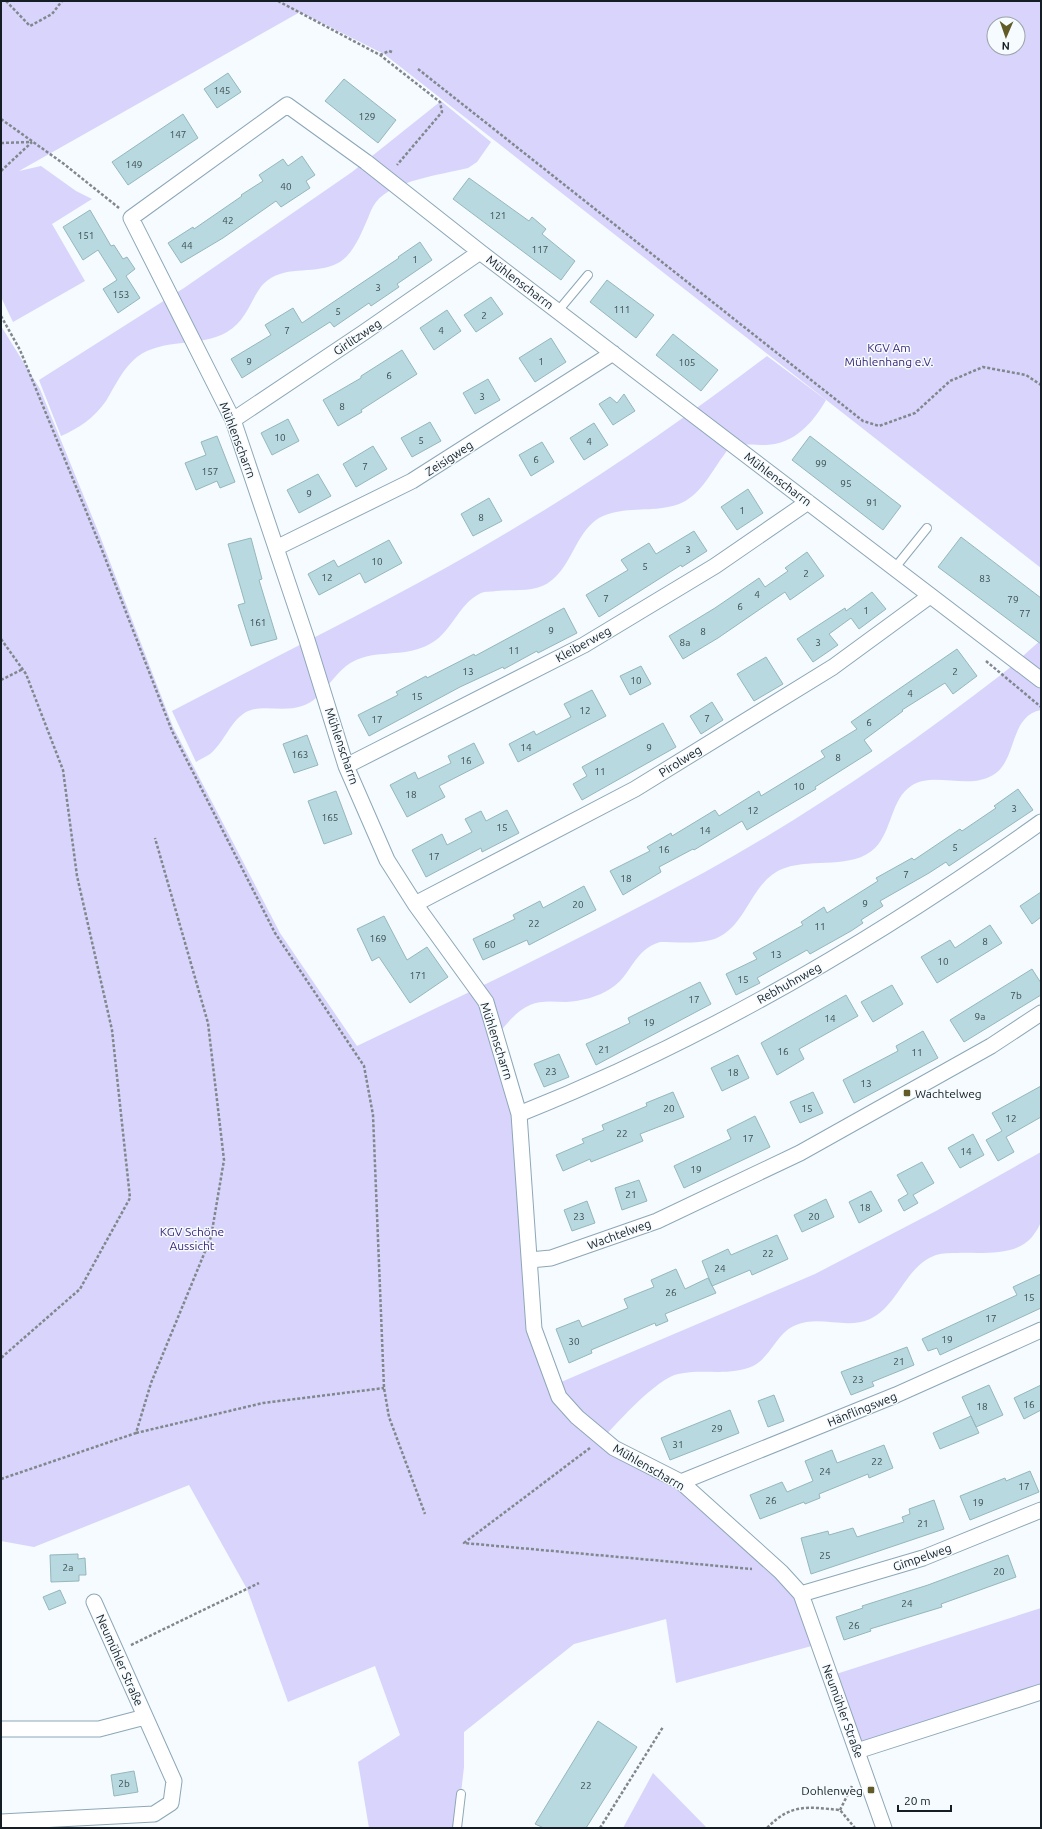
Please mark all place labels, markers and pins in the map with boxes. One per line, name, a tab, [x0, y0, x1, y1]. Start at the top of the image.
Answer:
place label: Wachtelweg	[915, 1087, 982, 1100]
marker: Wachtelweg	[902, 1088, 912, 1098]
place label: Dohlenweg	[801, 1784, 863, 1797]
marker: Dohlenweg	[866, 1785, 876, 1795]

